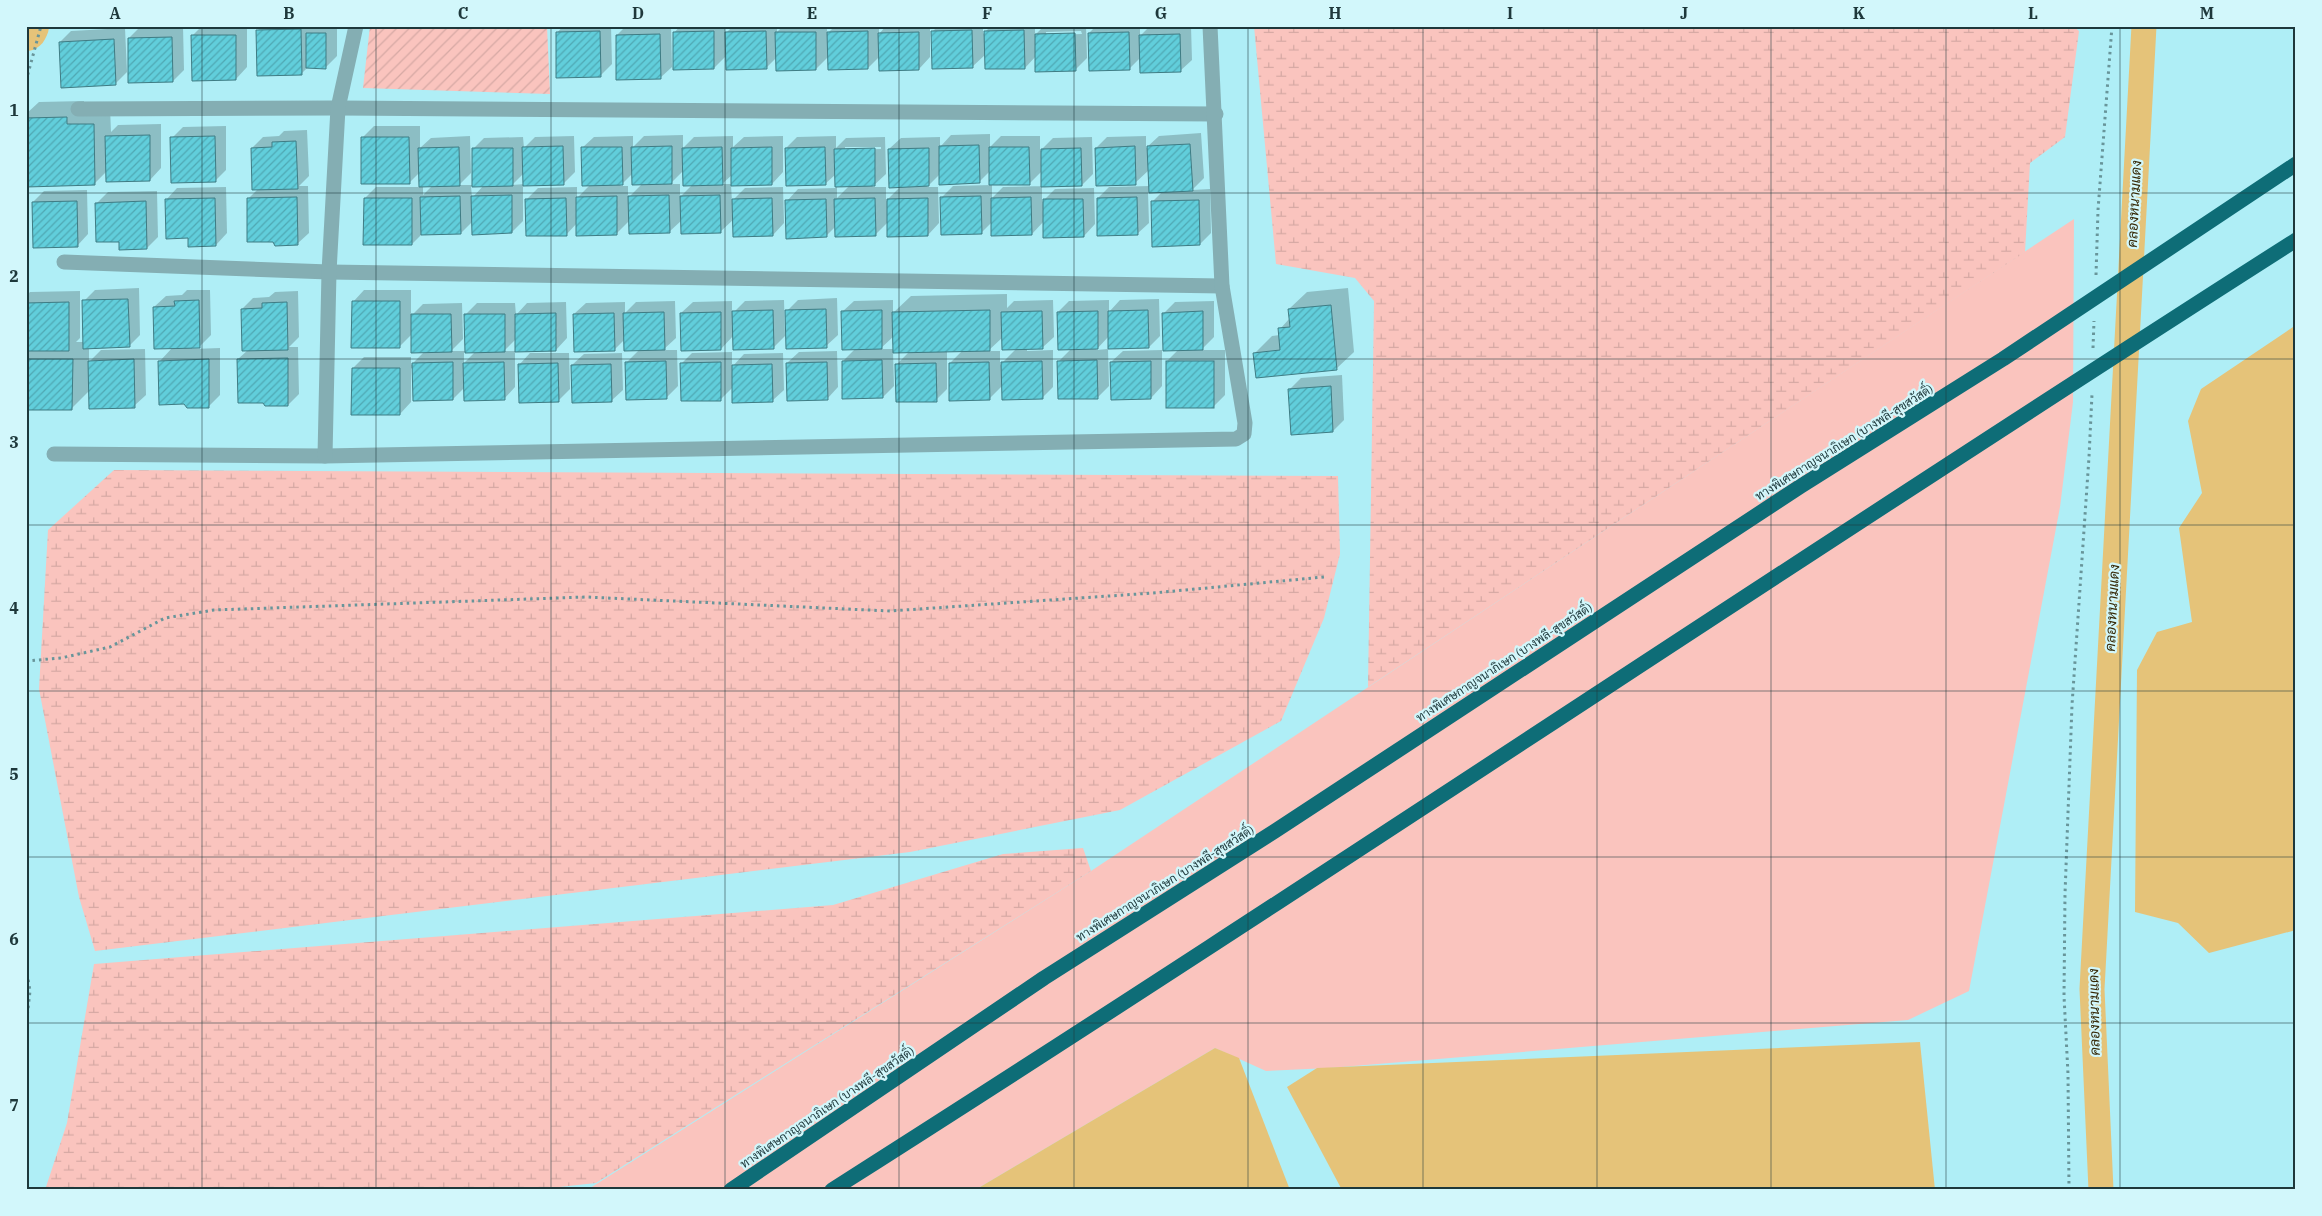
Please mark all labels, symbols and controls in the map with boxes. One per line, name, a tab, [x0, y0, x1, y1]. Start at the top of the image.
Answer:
text: A	[109, 3, 121, 23]
text: B	[283, 3, 295, 23]
text: C	[458, 3, 468, 23]
text: D	[632, 3, 644, 23]
text: E	[807, 3, 817, 23]
text: F	[982, 3, 992, 23]
text: G	[1155, 3, 1167, 23]
text: H	[1329, 3, 1342, 23]
text: I	[1507, 3, 1513, 23]
text: J	[1680, 3, 1688, 23]
text: K	[1853, 3, 1866, 23]
text: L	[2028, 3, 2038, 23]
text: M	[2200, 3, 2214, 23]
text: 1	[9, 100, 19, 120]
water label: คลองหนามแดง	[2123, 160, 2145, 248]
text: 2	[9, 266, 19, 286]
street label: ทางพิเศษกาญจนาภิเษก (บางพลี-สุขสวัสดิ์)	[1750, 378, 1937, 505]
text: 3	[9, 432, 19, 452]
water label: คลองหนามแดง	[2101, 564, 2123, 652]
street label: ทางพิเศษกาญจนาภิเษก (บางพลี-สุขสวัสดิ์)	[1411, 596, 1596, 726]
text: 4	[9, 598, 19, 618]
text: 5	[9, 764, 19, 784]
street label: ทางพิเศษกาญจนาภิเษก (บางพลี-สุขสวัสดิ์)	[1071, 819, 1258, 946]
text: 6	[9, 929, 19, 949]
water label: คลองหนามแดง	[2084, 968, 2104, 1056]
street label: ทางพิเศษกาญจนาภิเษก (บางพลี-สุขสวัสดิ์)	[735, 1040, 918, 1173]
text: 7	[9, 1095, 19, 1115]

